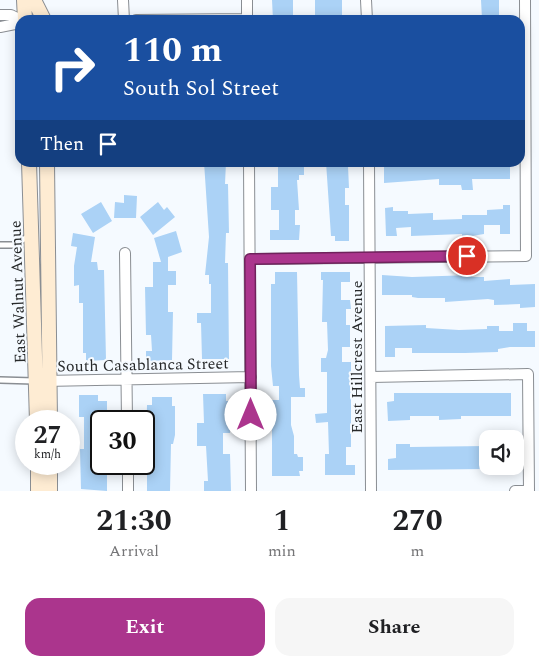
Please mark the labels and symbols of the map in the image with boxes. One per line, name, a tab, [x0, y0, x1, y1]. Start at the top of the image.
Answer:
street label: East Walnut Avenue	[4, 220, 32, 364]
pin	[446, 235, 488, 277]
street label: East Hillcrest Avenue	[345, 280, 369, 434]
street label: South Casablanca Street	[57, 351, 229, 378]
position arrow	[224, 388, 276, 440]
speed limit sign: 30	[90, 410, 155, 475]

